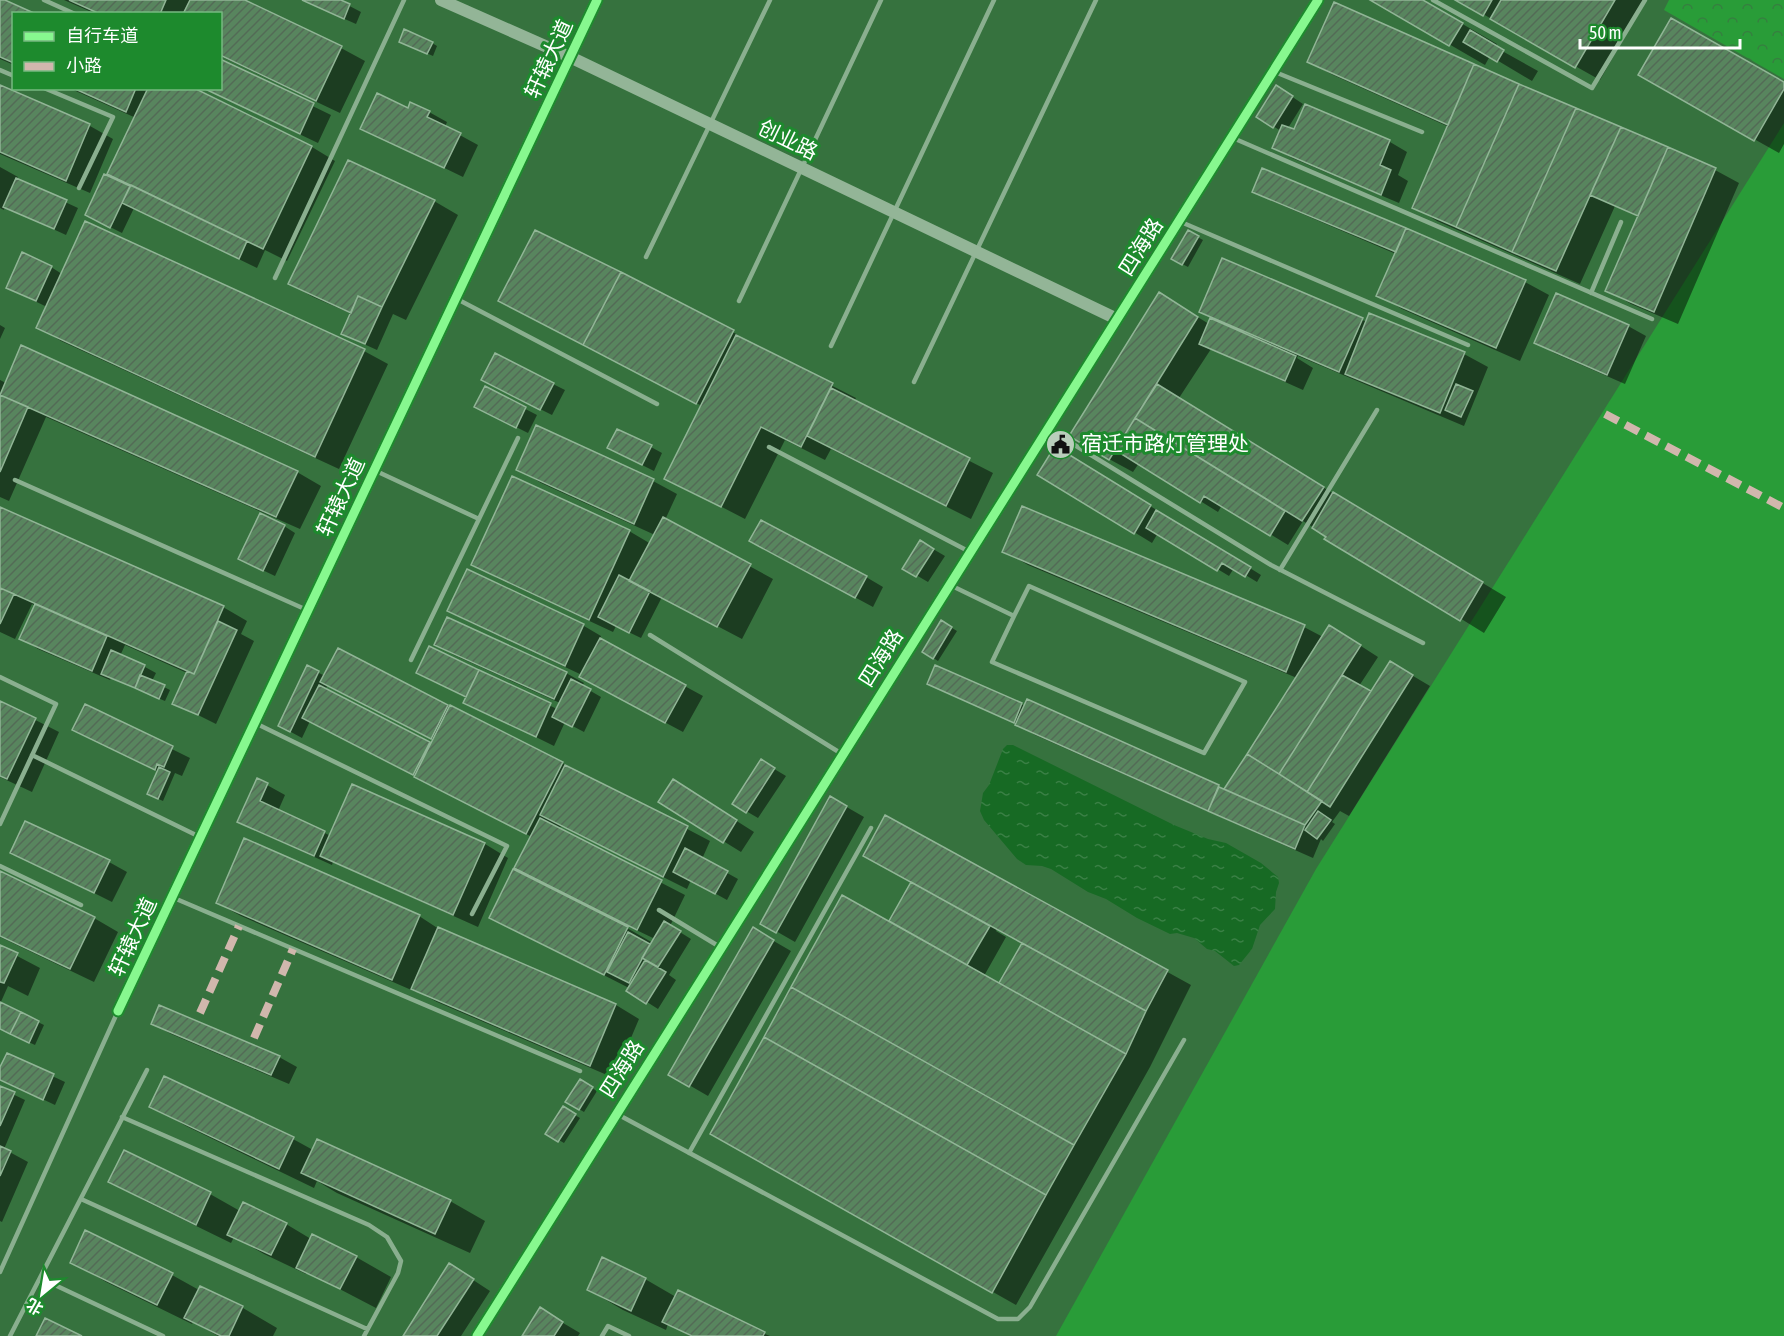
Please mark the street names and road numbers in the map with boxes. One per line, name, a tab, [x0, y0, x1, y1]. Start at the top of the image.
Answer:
street label: 轩辕大道	[519, 15, 577, 102]
street label: 创业路	[755, 115, 822, 164]
street label: 四海路	[1113, 213, 1167, 280]
street label: 轩辕大道	[311, 453, 369, 540]
street label: 四海路	[853, 624, 907, 691]
street label: 轩辕大道	[103, 893, 161, 980]
street label: 四海路	[594, 1035, 648, 1102]

